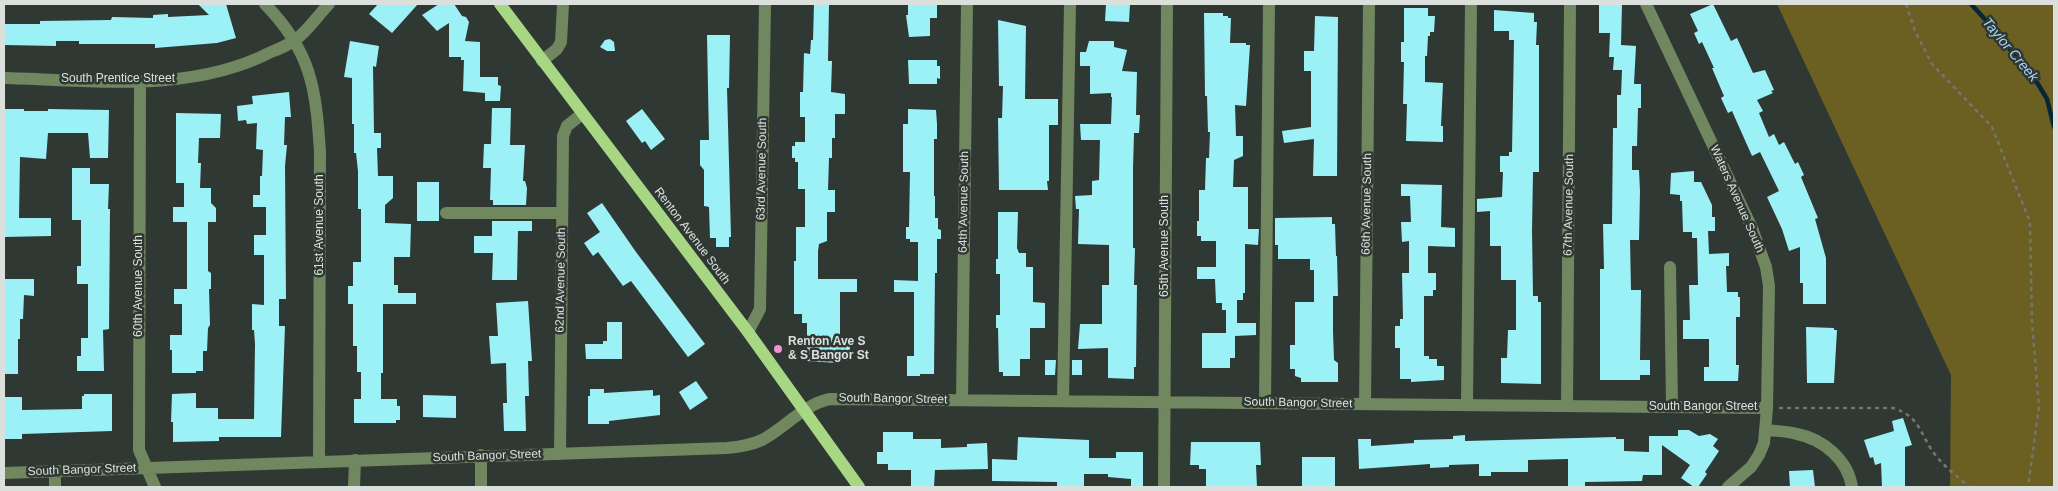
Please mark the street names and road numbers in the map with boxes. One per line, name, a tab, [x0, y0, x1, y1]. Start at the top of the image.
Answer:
street label: South Prentice Street	[61, 72, 175, 86]
street label: 63rd Avenue South	[754, 118, 770, 220]
street label: Waters Avenue South	[1707, 143, 1767, 255]
street label: 64th Avenue South	[956, 151, 972, 253]
street label: 66th Avenue South	[1359, 153, 1375, 255]
street label: 67th Avenue South	[1561, 154, 1577, 256]
street label: 61st Avenue South	[313, 174, 327, 276]
street label: Renton Avenue South	[651, 185, 733, 287]
street label: 65th Avenue South	[1158, 195, 1172, 297]
street label: 62nd Avenue South	[553, 227, 569, 333]
street label: 60th Avenue South	[132, 235, 146, 337]
street label: South Bangor Street	[839, 391, 947, 407]
street label: South Bangor Street	[1244, 395, 1352, 411]
street label: South Bangor Street	[1649, 400, 1757, 414]
street label: South Bangor Street	[432, 447, 542, 465]
street label: South Bangor Street	[27, 461, 137, 479]

